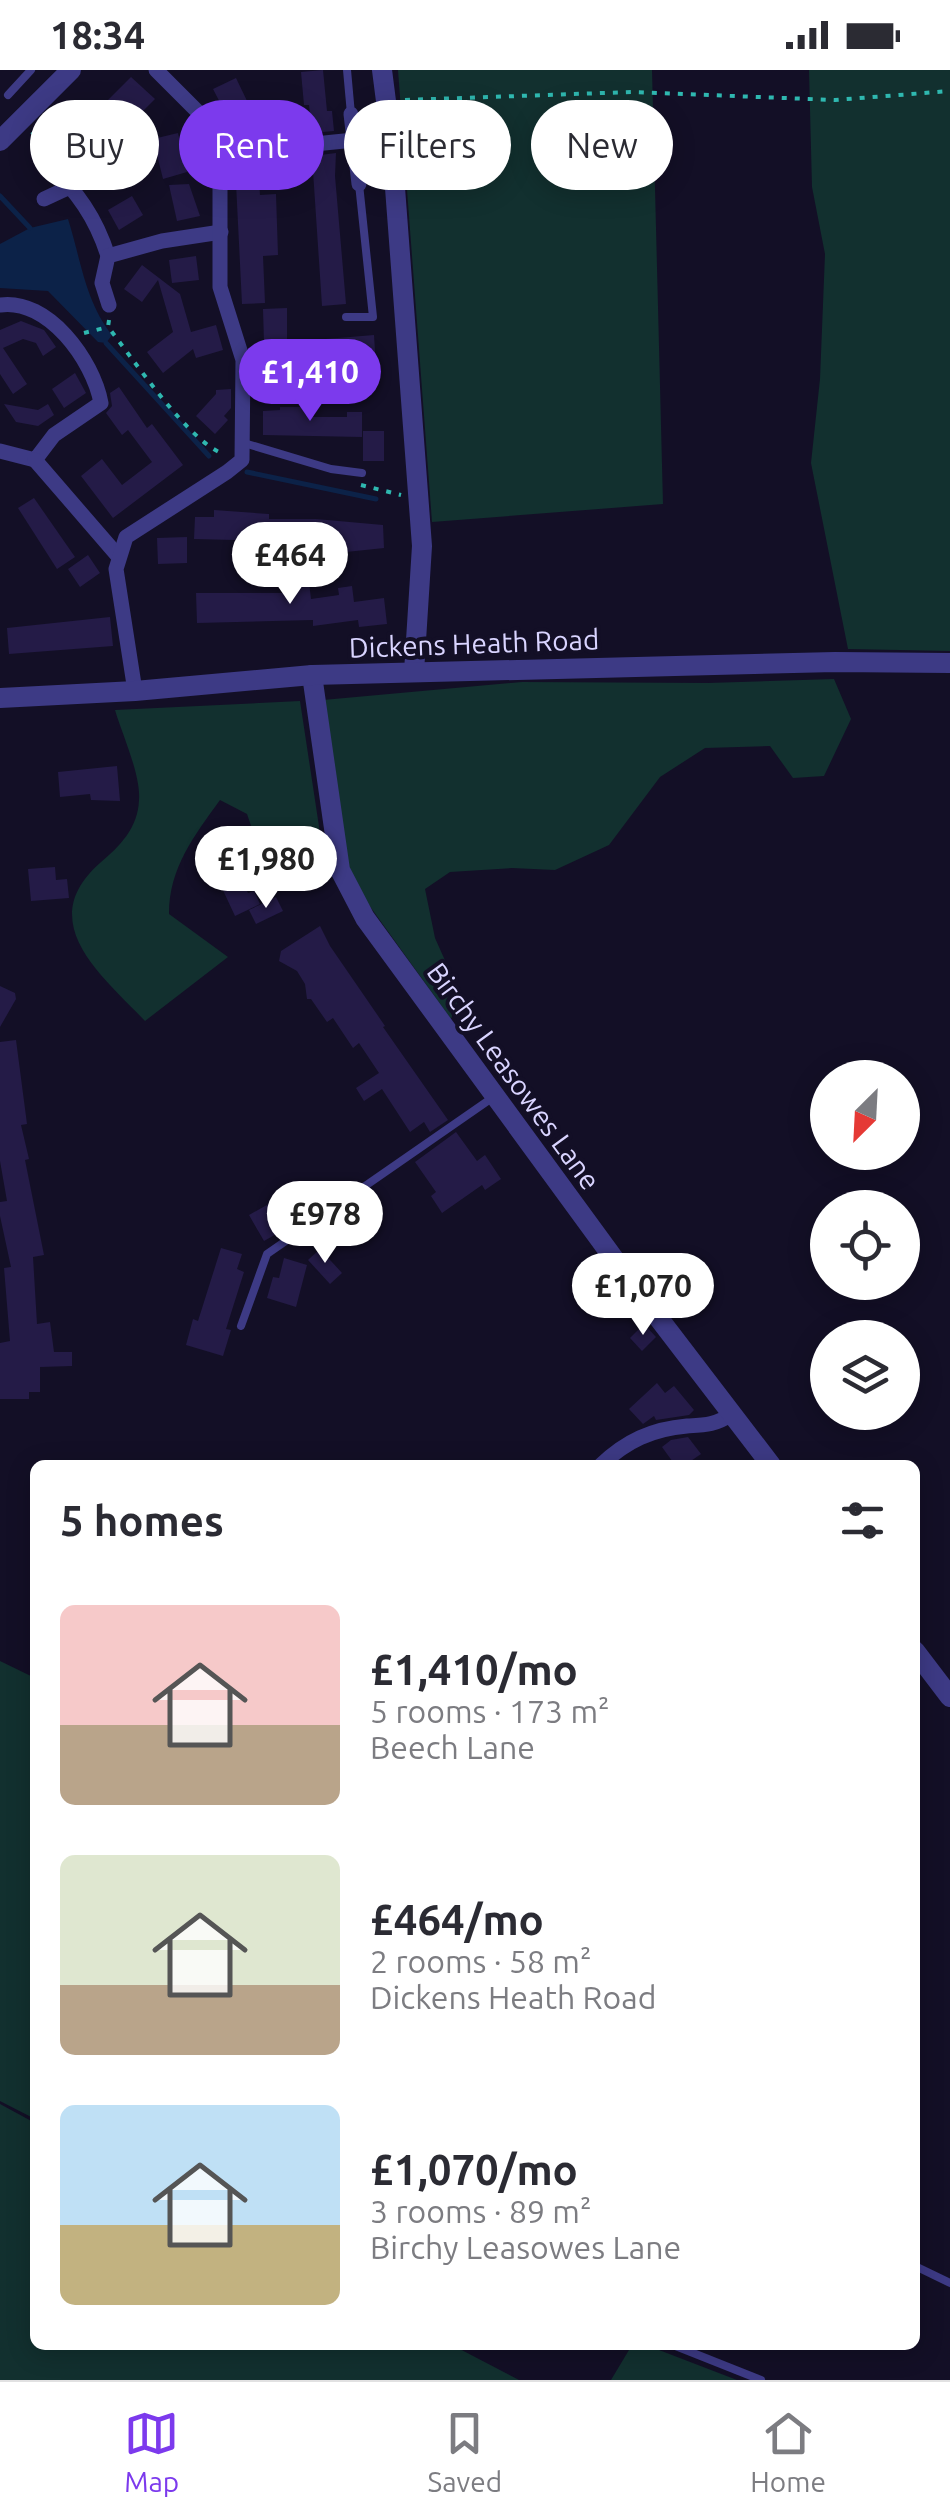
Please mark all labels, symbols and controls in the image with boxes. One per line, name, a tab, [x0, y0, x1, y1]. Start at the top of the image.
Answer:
text: 18:34	[50, 14, 145, 56]
chip: Buy	[30, 100, 159, 190]
chip: Rent	[179, 100, 324, 190]
chip: Filters	[344, 100, 511, 190]
chip: New	[531, 100, 673, 190]
pin: £1,410	[229, 339, 391, 424]
text: £1,410	[261, 353, 359, 389]
pin: £464	[231, 522, 349, 607]
text: £464	[254, 536, 326, 572]
street label: Dickens Heath Road	[348, 623, 600, 663]
pin: £1,980	[185, 826, 347, 911]
text: £1,980	[217, 840, 315, 876]
street label: Birchy Leasowes Lane	[421, 957, 607, 1195]
north arrow	[810, 1060, 920, 1170]
map controls	[810, 1060, 920, 1430]
pin: £978	[266, 1181, 384, 1266]
button: locate	[810, 1190, 920, 1300]
text: £978	[289, 1195, 361, 1231]
pin: £1,070	[562, 1253, 724, 1338]
text: £1,070	[594, 1267, 692, 1303]
button: layers	[810, 1320, 920, 1430]
icon: filters	[835, 1493, 890, 1548]
text: 5 homes	[60, 1497, 224, 1544]
icon: home	[140, 1645, 260, 1765]
text: £1,410/mo	[370, 1646, 578, 1693]
text: 5 rooms · 173 m²	[370, 1693, 610, 1729]
text: Beech Lane	[370, 1729, 535, 1765]
icon: home	[140, 1895, 260, 2015]
text: £464/mo	[370, 1896, 544, 1943]
text: 2 rooms · 58 m²	[370, 1943, 591, 1979]
text: Dickens Heath Road	[370, 1979, 656, 2015]
icon: home	[140, 2145, 260, 2265]
text: £1,070/mo	[370, 2146, 578, 2193]
text: 3 rooms · 89 m²	[370, 2193, 591, 2229]
text: Birchy Leasowes Lane	[370, 2229, 681, 2265]
tab: Map	[124, 2406, 179, 2497]
tab: Saved	[428, 2406, 502, 2497]
tab: Home	[750, 2406, 826, 2497]

